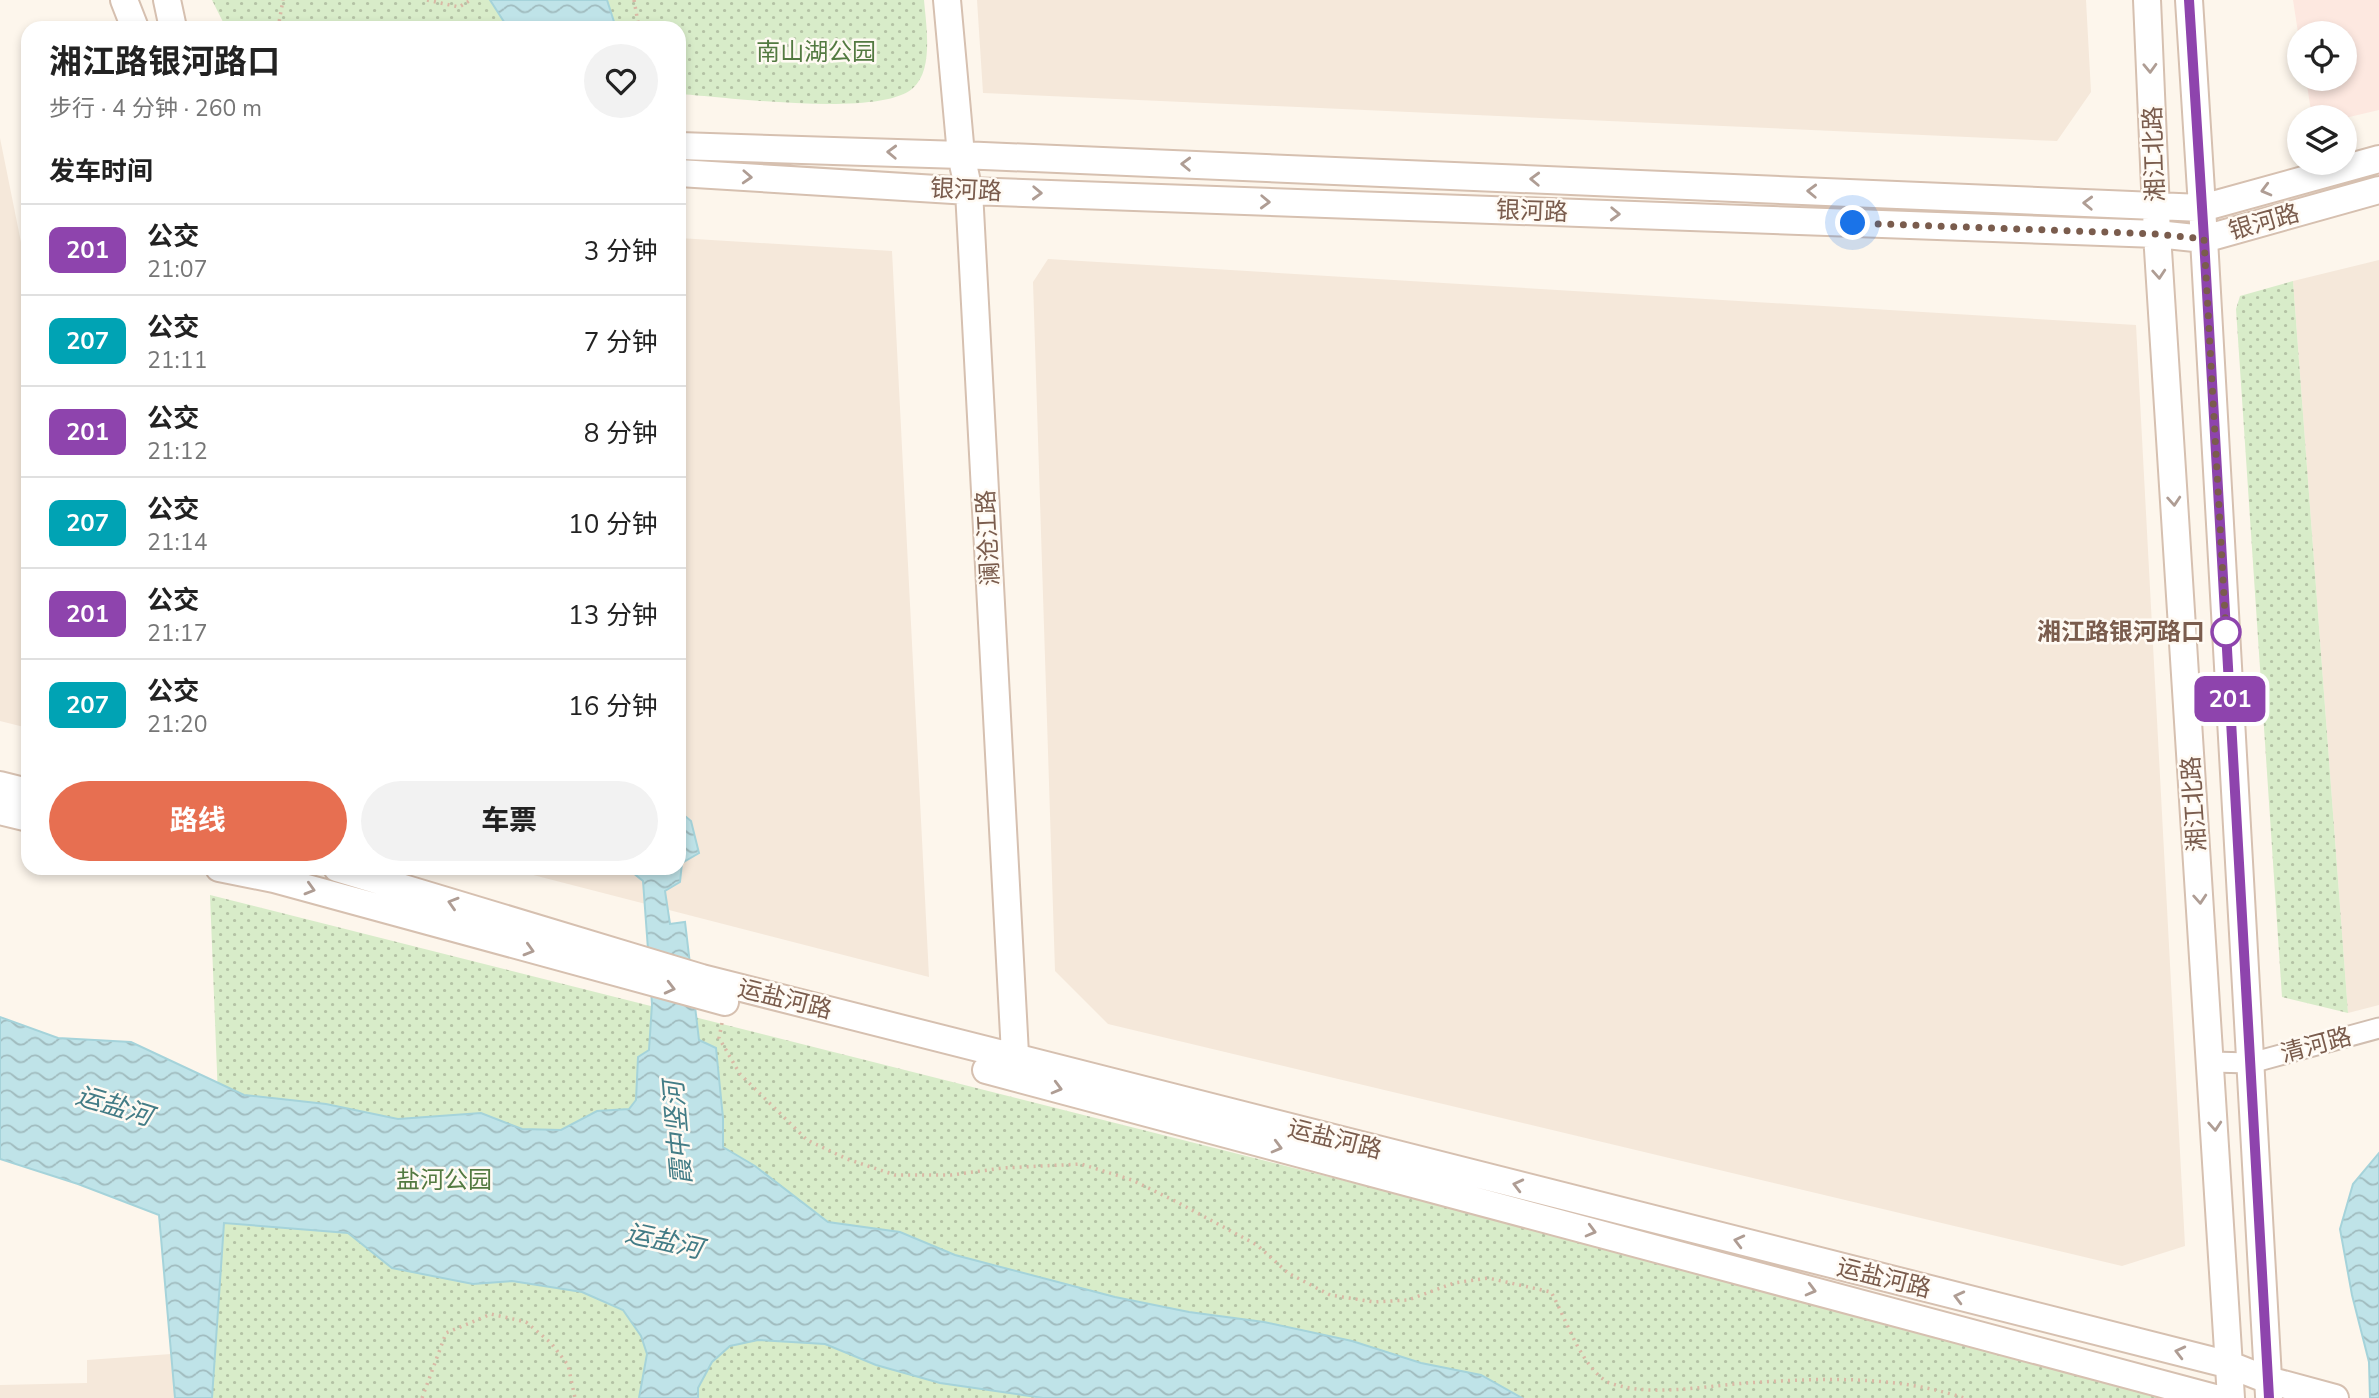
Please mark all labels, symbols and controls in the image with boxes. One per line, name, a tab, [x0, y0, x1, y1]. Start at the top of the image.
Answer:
map controls	[2287, 21, 2357, 175]
button: locate	[2287, 21, 2357, 91]
park label: 南山湖公园	[756, 36, 876, 68]
text: 湘江路银河路口	[49, 40, 280, 85]
button: heart	[584, 44, 658, 118]
one-way arrow	[2143, 63, 2158, 74]
text: 步行 · 4 分钟 · 260 m	[49, 93, 262, 124]
street label: 湘江北路	[2136, 105, 2172, 203]
button: layers	[2287, 105, 2357, 175]
one-way arrow	[887, 145, 898, 160]
text: 发车时间	[49, 154, 153, 189]
one-way arrow	[1180, 157, 1191, 172]
one-way arrow	[742, 170, 753, 185]
street label: 银河路	[929, 172, 1003, 208]
one-way arrow	[1530, 172, 1541, 187]
one-way arrow	[2260, 182, 2272, 197]
one-way arrow	[1806, 184, 1817, 199]
one-way arrow	[1032, 186, 1043, 201]
one-way arrow	[1260, 194, 1271, 209]
street label: 银河路	[1495, 194, 1569, 228]
one-way arrow	[2082, 196, 2093, 211]
street label: 银河路	[2225, 197, 2303, 247]
your location	[1835, 205, 1870, 240]
one-way arrow	[1609, 207, 1620, 222]
text: 公交	[147, 219, 199, 254]
text: 201	[66, 234, 109, 266]
text: 3 分钟	[584, 234, 658, 269]
text: 21:07	[147, 254, 207, 285]
one-way arrow	[2152, 269, 2167, 280]
text: 公交	[147, 310, 199, 345]
text: 207	[66, 325, 109, 357]
text: 7 分钟	[584, 325, 658, 360]
text: 21:11	[147, 345, 207, 376]
text: 公交	[147, 401, 199, 436]
text: 201	[66, 416, 109, 448]
text: 8 分钟	[584, 416, 658, 451]
text: 21:12	[147, 436, 207, 467]
street label: 澜沧江路	[970, 489, 1006, 587]
text: 公交	[147, 492, 199, 527]
one-way arrow	[2167, 496, 2182, 507]
text: 207	[66, 507, 109, 539]
text: 10 分钟	[568, 507, 658, 542]
text: 21:14	[147, 527, 207, 558]
text: 公交	[147, 583, 199, 618]
text: 201	[66, 598, 109, 630]
text: 13 分钟	[568, 598, 658, 633]
place label: 湘江路银河路口	[2037, 616, 2205, 648]
marker: 湘江路银河路口	[2211, 617, 2241, 647]
text: 21:17	[147, 618, 207, 649]
text: 公交	[147, 674, 199, 709]
line badge: 201	[2190, 676, 2270, 722]
text: 201	[2208, 683, 2252, 715]
text: 207	[66, 689, 109, 721]
text: 16 分钟	[568, 689, 658, 724]
text: 21:20	[147, 709, 207, 740]
street label: 湘江北路	[2175, 755, 2213, 853]
button: 路线	[49, 781, 347, 861]
button: 车票	[361, 781, 658, 861]
one-way arrow	[303, 881, 315, 895]
one-way arrow	[2193, 894, 2208, 905]
one-way arrow	[448, 896, 460, 911]
one-way arrow	[523, 942, 535, 956]
street label: 运盐河路	[735, 972, 835, 1026]
one-way arrow	[664, 980, 676, 994]
street label: 清河路	[2277, 1020, 2355, 1070]
water label: 霞中竖河	[656, 1075, 700, 1186]
water label: 运盐河	[72, 1078, 161, 1136]
one-way arrow	[1051, 1080, 1063, 1095]
street label: 运盐河路	[1285, 1112, 1385, 1166]
one-way arrow	[2207, 1121, 2222, 1132]
one-way arrow	[1271, 1139, 1283, 1153]
park label: 盐河公园	[396, 1164, 492, 1196]
one-way arrow	[1512, 1179, 1524, 1193]
water label: 运盐河	[622, 1215, 711, 1268]
one-way arrow	[1585, 1223, 1597, 1237]
one-way arrow	[1733, 1235, 1745, 1249]
street label: 运盐河路	[1834, 1251, 1934, 1305]
one-way arrow	[1805, 1282, 1817, 1296]
one-way arrow	[1953, 1291, 1965, 1305]
one-way arrow	[2174, 1346, 2186, 1360]

